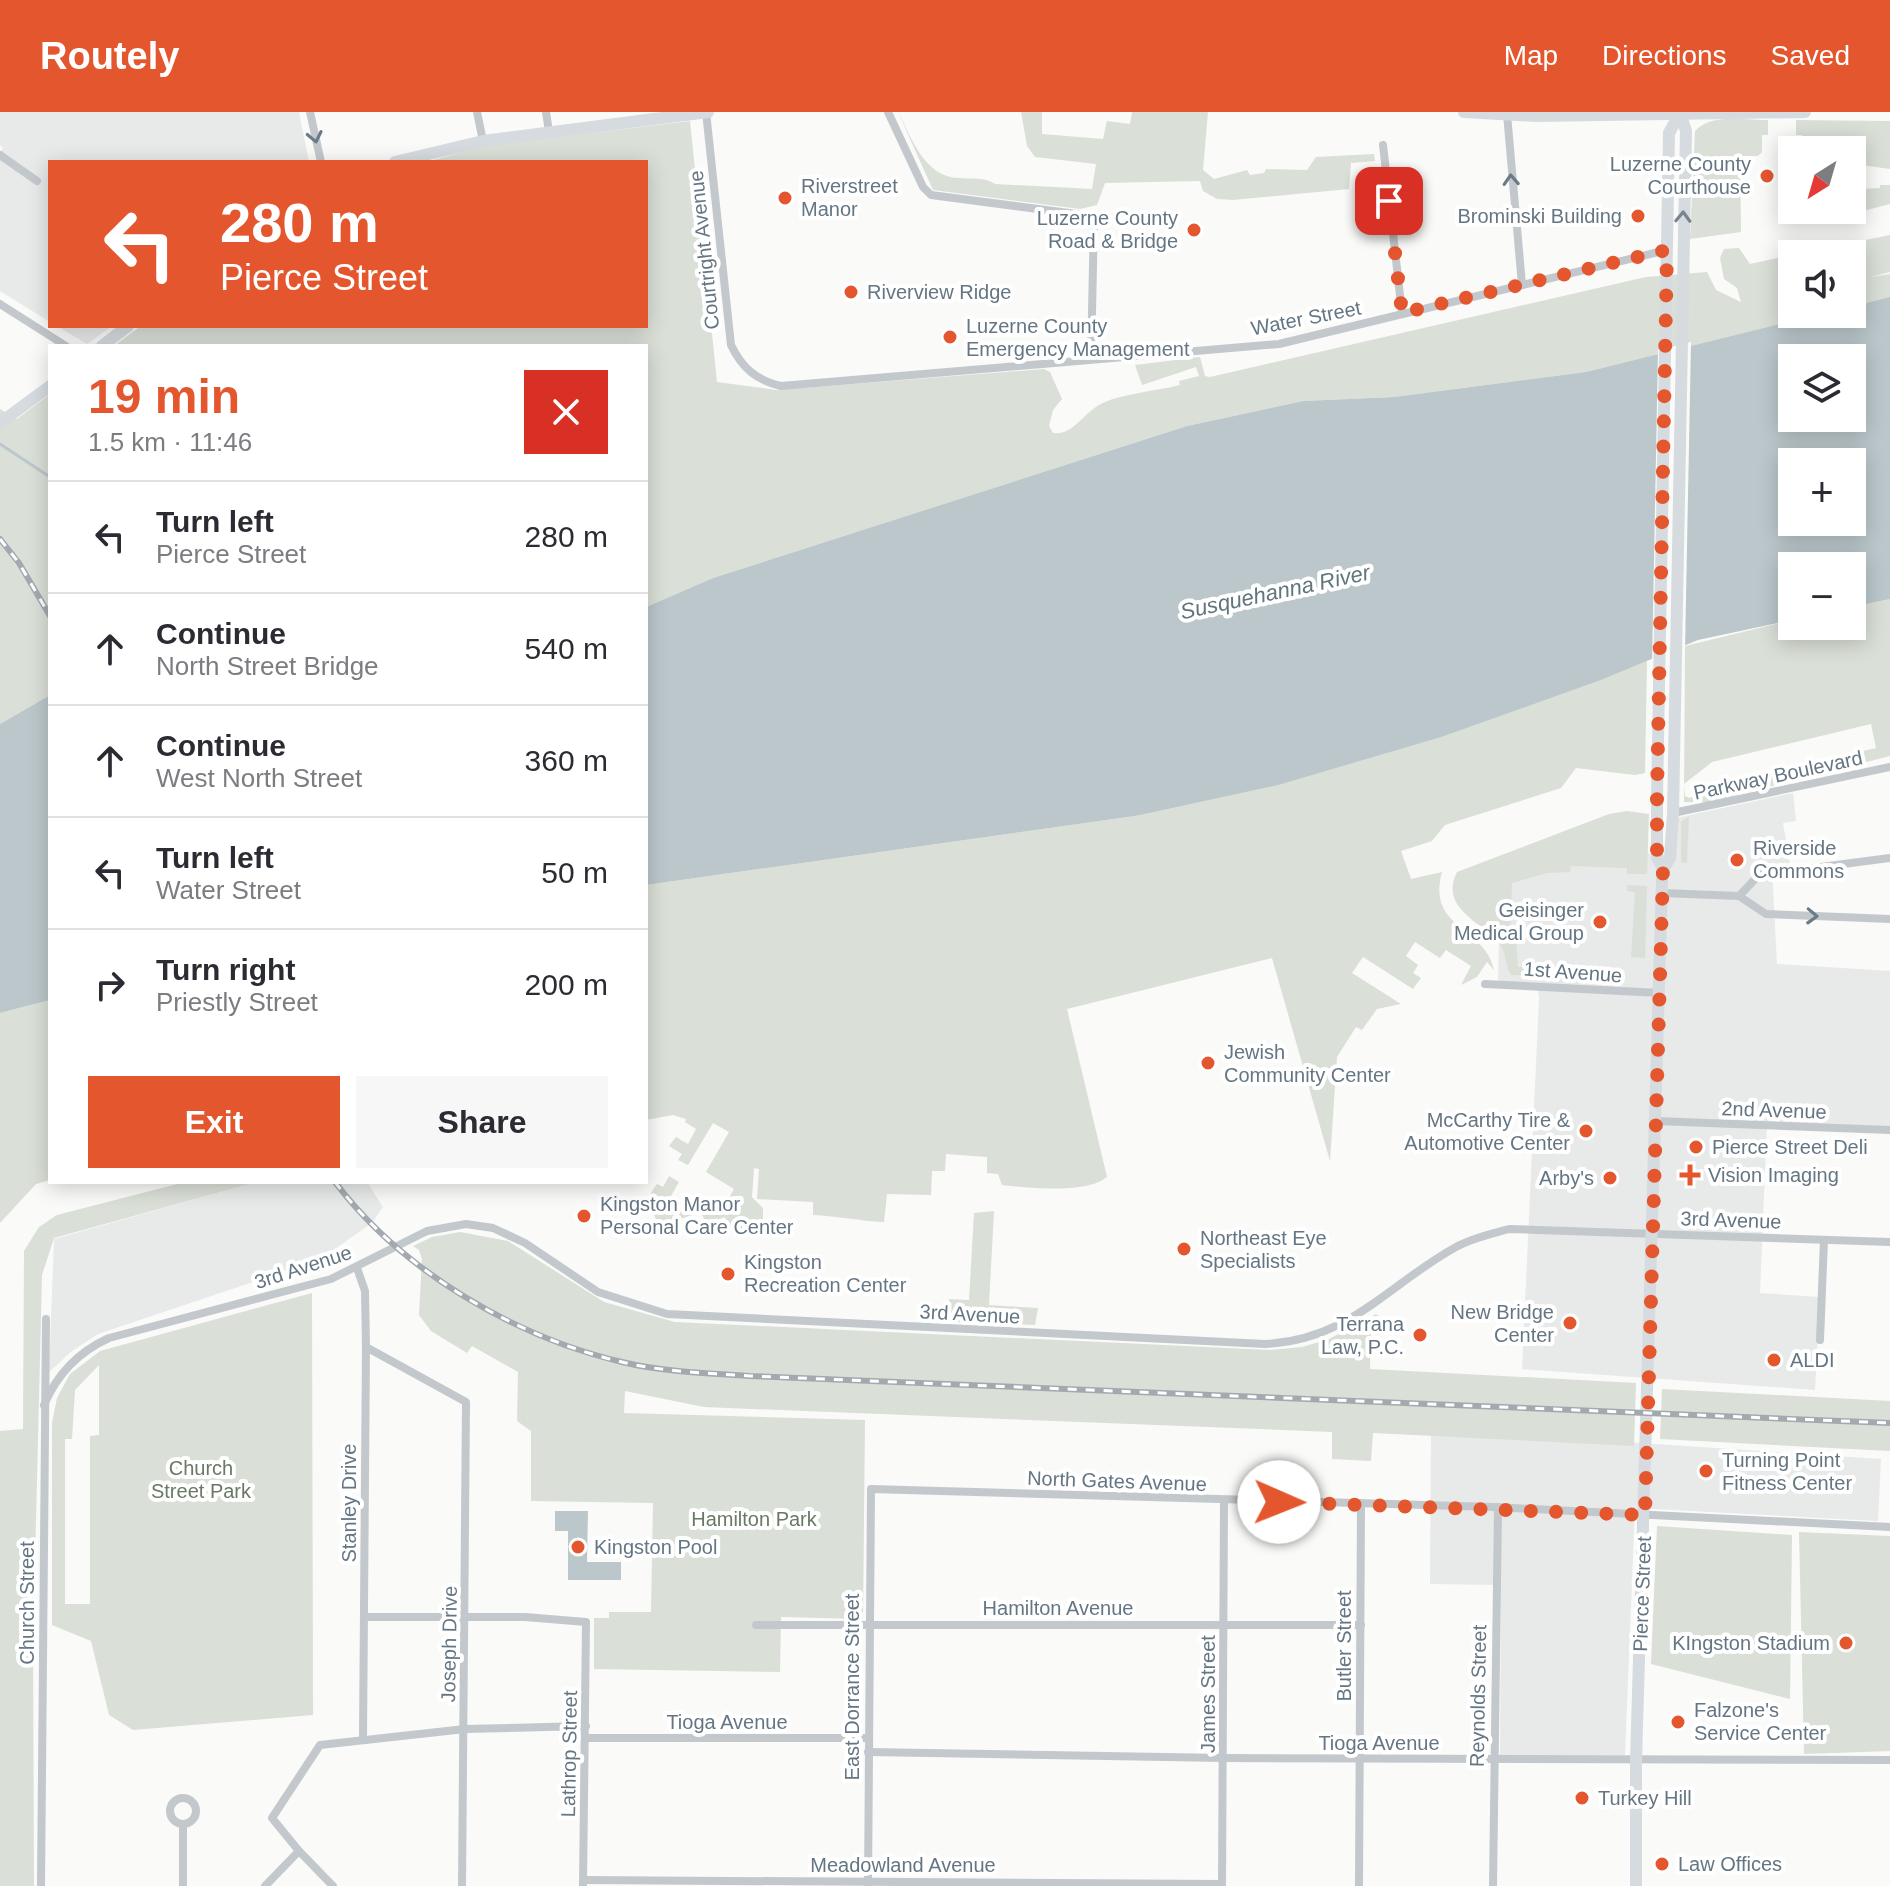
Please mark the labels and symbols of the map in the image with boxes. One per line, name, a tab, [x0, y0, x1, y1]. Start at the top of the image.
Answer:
one-way arrow	[306, 130, 323, 143]
north arrow	[1778, 136, 1866, 224]
place label: Luzerne County Courthouse	[1610, 153, 1751, 198]
pin	[1355, 167, 1423, 235]
marker: Luzerne County Courthouse	[1758, 167, 1776, 185]
street label: Courtright Avenue	[685, 169, 723, 331]
one-way arrow	[1502, 173, 1519, 186]
place label: Riverstreet Manor	[801, 175, 898, 220]
marker: Riverstreet Manor	[776, 189, 794, 207]
place label: Brominski Building	[1457, 205, 1622, 227]
place label: Luzerne County Road & Bridge	[1037, 207, 1178, 252]
marker: Brominski Building	[1629, 207, 1647, 225]
one-way arrow	[1674, 210, 1692, 223]
marker: Luzerne County Road & Bridge	[1185, 221, 1203, 239]
place label: Riverview Ridge	[867, 281, 1012, 303]
marker: Riverview Ridge	[842, 283, 860, 301]
street label: Water Street	[1249, 296, 1363, 339]
place label: Luzerne County Emergency Management	[966, 315, 1190, 360]
marker: Luzerne County Emergency Management	[941, 328, 959, 346]
water label: Susquehanna River	[1178, 559, 1374, 624]
street label: Parkway Boulevard	[1691, 746, 1865, 804]
place label: Riverside Commons	[1753, 837, 1844, 882]
marker: Riverside Commons	[1728, 851, 1746, 869]
place label: Geisinger Medical Group	[1454, 899, 1584, 944]
one-way arrow	[1806, 907, 1819, 924]
marker: Geisinger Medical Group	[1591, 913, 1609, 931]
street label: 1st Avenue	[1523, 958, 1623, 986]
place label: Jewish Community Center	[1224, 1041, 1391, 1086]
marker: Jewish Community Center	[1199, 1054, 1217, 1072]
street label: 2nd Avenue	[1721, 1097, 1827, 1123]
place label: McCarthy Tire & Automotive Center	[1404, 1109, 1571, 1154]
marker: McCarthy Tire & Automotive Center	[1577, 1122, 1595, 1140]
place label: Pierce Street Deli	[1712, 1136, 1868, 1158]
marker: Pierce Street Deli	[1687, 1138, 1705, 1156]
marker: Vision Imaging	[1679, 1164, 1701, 1186]
place label: Vision Imaging	[1708, 1164, 1839, 1186]
place label: Arby's	[1539, 1167, 1594, 1189]
marker: Arby's	[1601, 1169, 1619, 1187]
place label: Kingston Manor Personal Care Center	[600, 1193, 794, 1238]
marker: Kingston Manor Personal Care Center	[575, 1207, 593, 1225]
street label: 3rd Avenue	[1680, 1207, 1782, 1233]
place label: Northeast Eye Specialists	[1200, 1227, 1327, 1272]
marker: Northeast Eye Specialists	[1175, 1240, 1193, 1258]
street label: 3rd Avenue	[252, 1241, 354, 1293]
place label: Kingston Recreation Center	[744, 1251, 907, 1296]
marker: Kingston Recreation Center	[719, 1265, 737, 1283]
street label: 3rd Avenue	[919, 1300, 1021, 1328]
place label: New Bridge Center	[1451, 1301, 1554, 1346]
place label: Terrana Law, P.C.	[1321, 1313, 1405, 1358]
marker: New Bridge Center	[1561, 1314, 1579, 1332]
marker: Terrana Law, P.C.	[1411, 1326, 1429, 1344]
place label: ALDI	[1790, 1349, 1834, 1371]
marker: ALDI	[1765, 1351, 1783, 1369]
street label: Stanley Drive	[338, 1444, 360, 1562]
place label: Turning Point Fitness Center	[1722, 1449, 1852, 1494]
park label: Church Street Park	[151, 1457, 252, 1502]
position arrow	[1237, 1460, 1321, 1544]
marker: Turning Point Fitness Center	[1697, 1462, 1715, 1480]
street label: North Gates Avenue	[1027, 1467, 1207, 1495]
park label: Hamilton Park	[691, 1508, 818, 1530]
street label: Pierce Street	[1629, 1535, 1655, 1652]
place label: Kingston Pool	[594, 1536, 717, 1558]
marker: Kingston Pool	[569, 1538, 587, 1556]
street label: Church Street	[16, 1541, 38, 1665]
street label: Joseph Drive	[437, 1585, 461, 1703]
street label: Butler Street	[1333, 1590, 1355, 1702]
street label: East Dorrance Street	[841, 1593, 863, 1780]
street label: Hamilton Avenue	[983, 1597, 1133, 1619]
street label: Reynolds Street	[1466, 1624, 1490, 1767]
place label: KIngston Stadium	[1672, 1632, 1830, 1654]
marker: KIngston Stadium	[1837, 1634, 1855, 1652]
street label: James Street	[1197, 1635, 1219, 1753]
street label: Lathrop Street	[557, 1690, 581, 1818]
place label: Falzone's Service Center	[1694, 1699, 1827, 1744]
street label: Tioga Avenue	[666, 1711, 788, 1733]
marker: Falzone's Service Center	[1669, 1713, 1687, 1731]
street label: Tioga Avenue	[1318, 1732, 1440, 1754]
place label: Turkey Hill	[1598, 1787, 1692, 1809]
marker: Turkey Hill	[1573, 1789, 1591, 1807]
place label: Law Offices	[1678, 1853, 1782, 1875]
street label: Meadowland Avenue	[810, 1854, 996, 1876]
marker: Law Offices	[1653, 1855, 1671, 1873]

